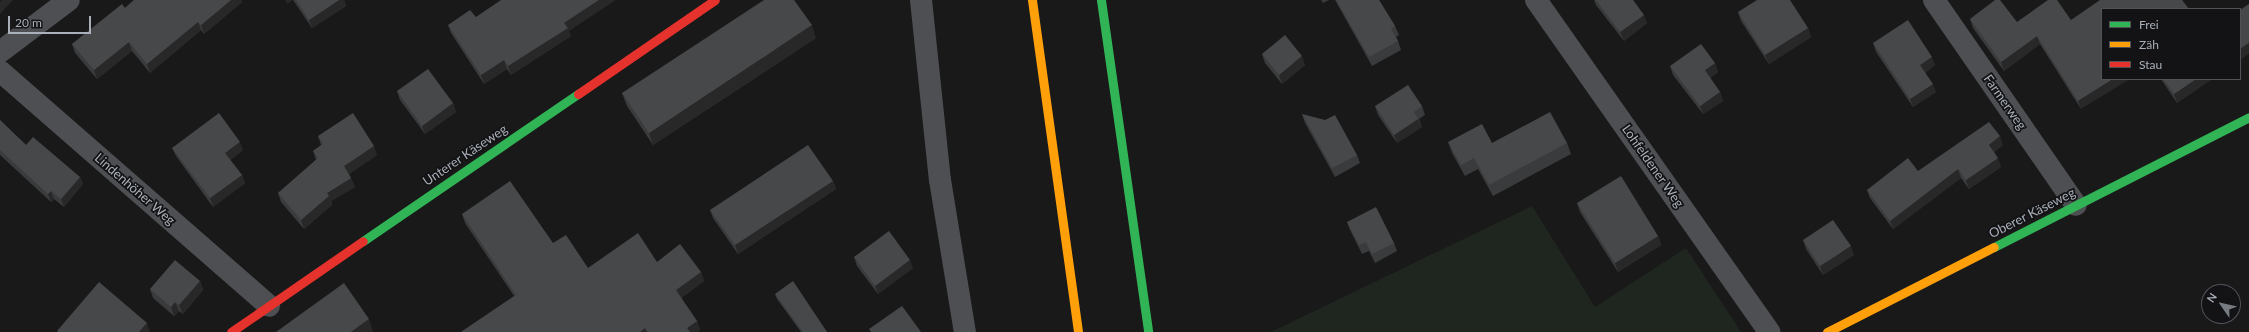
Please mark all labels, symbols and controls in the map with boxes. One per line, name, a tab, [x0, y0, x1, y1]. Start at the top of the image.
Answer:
scale bar	[10, 8, 93, 34]
legend	[2101, 8, 2241, 80]
text: 20 m	[15, 15, 42, 30]
text: Frei	[2139, 17, 2159, 32]
text: Zäh	[2139, 37, 2159, 52]
text: Stau	[2139, 57, 2162, 72]
street label: Farmerweg	[1980, 71, 2030, 133]
street label: Unterer Käseweg	[420, 121, 510, 189]
street label: Lohfeldener Weg	[1619, 122, 1687, 210]
street label: Lindenhöher Weg	[92, 150, 178, 228]
street label: Oberer Käseweg	[1986, 184, 2078, 242]
north arrow	[2201, 284, 2241, 324]
text: N	[2204, 290, 2219, 305]

